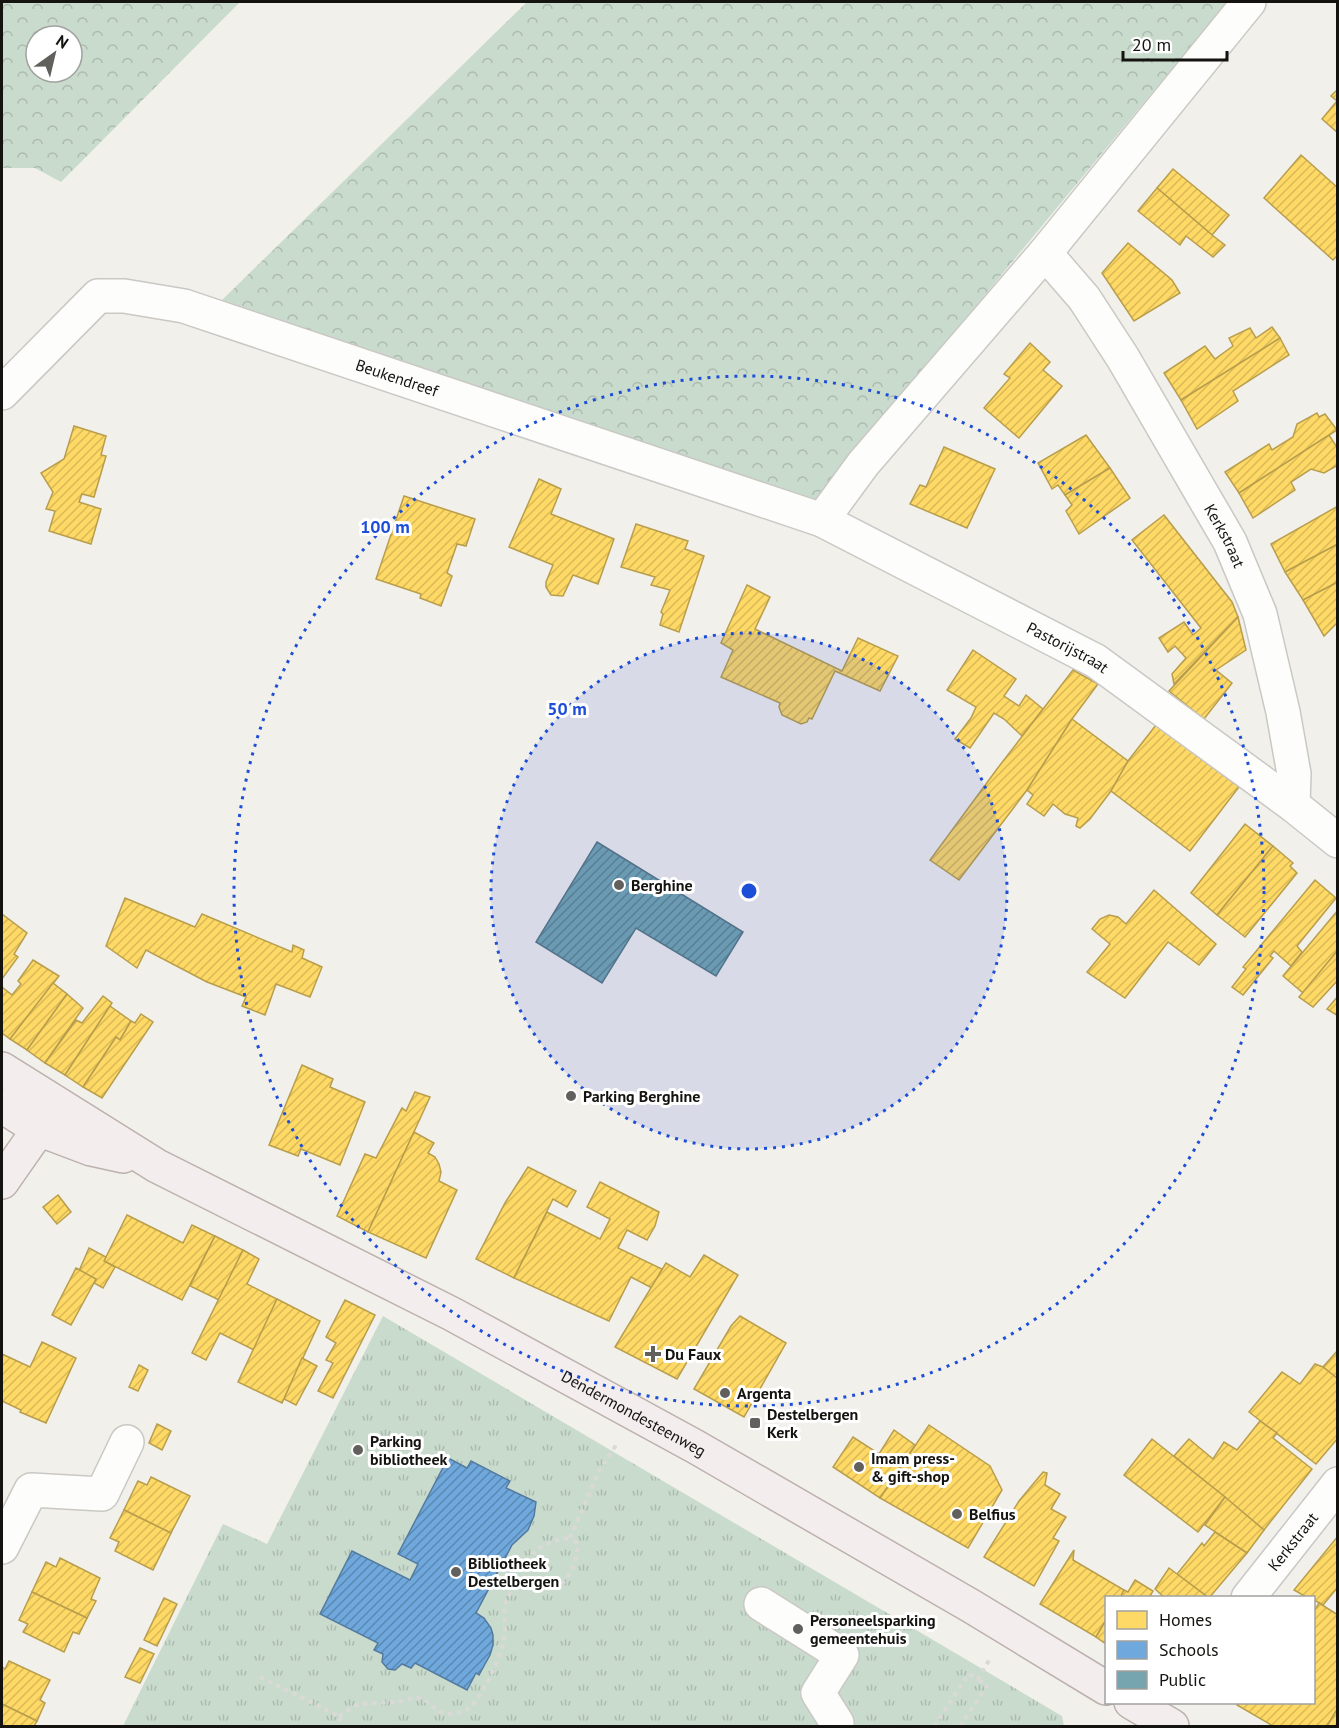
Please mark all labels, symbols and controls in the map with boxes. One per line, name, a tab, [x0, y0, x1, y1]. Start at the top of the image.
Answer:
north arrow	[24, 24, 84, 84]
scale bar	[1123, 24, 1226, 62]
text: N	[52, 30, 72, 53]
text: 20 m	[1132, 33, 1171, 56]
street label: Beukendreef	[353, 354, 442, 401]
street label: Kerkstraat	[1200, 500, 1250, 571]
text: 100 m	[360, 515, 410, 538]
street label: Pastorijstraat	[1024, 617, 1113, 677]
text: 50 m	[547, 697, 587, 720]
place label: Berghine	[631, 875, 693, 895]
marker: Berghine	[612, 878, 626, 892]
centre of rings	[739, 881, 759, 901]
place label: Parking Berghine	[583, 1086, 700, 1106]
marker: Parking Berghine	[564, 1089, 578, 1103]
place label: Du Faux	[665, 1344, 722, 1364]
marker: Du Faux	[646, 1347, 660, 1361]
street label: Dendermondesteenweg	[558, 1366, 710, 1461]
place label: Argenta	[737, 1383, 791, 1403]
marker: Argenta	[718, 1386, 732, 1400]
place label: Destelbergen Kerk	[767, 1404, 858, 1442]
marker: Destelbergen Kerk	[748, 1416, 762, 1430]
place label: Parking bibliotheek	[370, 1431, 448, 1469]
marker: Parking bibliotheek	[351, 1443, 365, 1457]
place label: Imam press- & gift-shop	[871, 1448, 955, 1486]
marker: Imam press- & gift-shop	[852, 1460, 866, 1474]
place label: Belfius	[969, 1504, 1016, 1524]
marker: Belfius	[950, 1507, 964, 1521]
street label: Kerkstraat	[1263, 1508, 1322, 1575]
place label: Bibliotheek Destelbergen	[468, 1553, 559, 1591]
marker: Bibliotheek Destelbergen	[449, 1565, 463, 1579]
legend	[1105, 1596, 1315, 1704]
text: Homes	[1159, 1608, 1212, 1631]
place label: Personeelsparking gemeentehuis	[810, 1610, 936, 1648]
marker: Personeelsparking gemeentehuis	[791, 1622, 805, 1636]
text: Schools	[1159, 1638, 1219, 1661]
text: Public	[1159, 1668, 1206, 1691]

